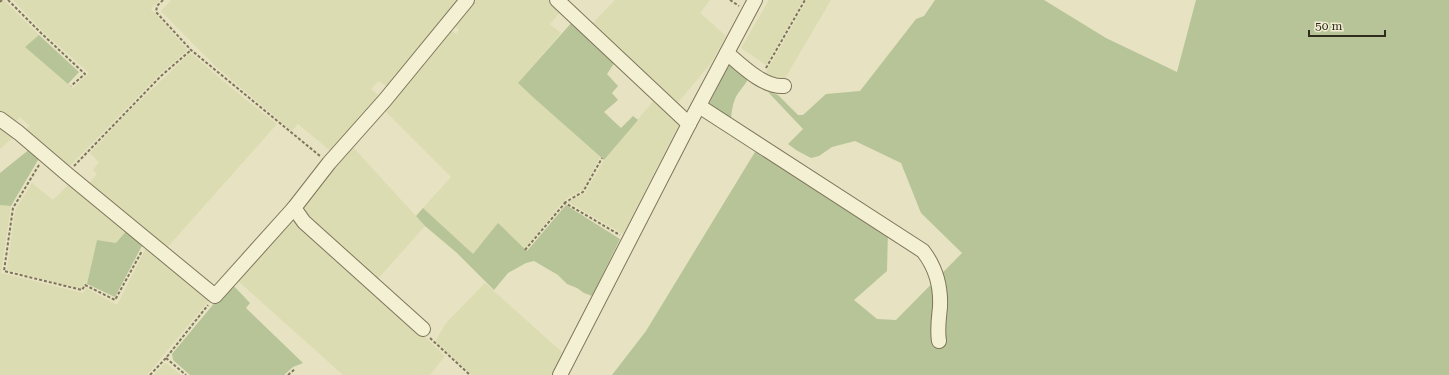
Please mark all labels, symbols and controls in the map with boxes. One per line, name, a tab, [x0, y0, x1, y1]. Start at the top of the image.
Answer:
scale bar	[1309, 12, 1385, 38]
text: 50 m	[1315, 19, 1342, 33]

